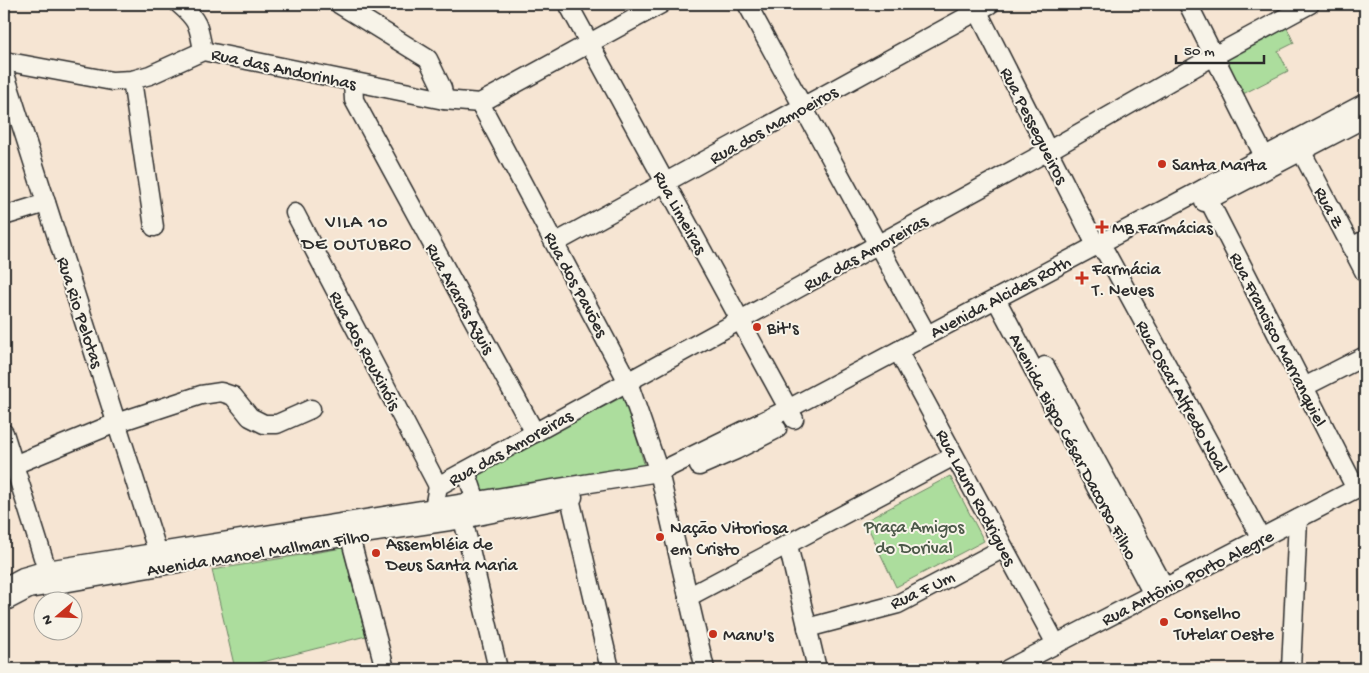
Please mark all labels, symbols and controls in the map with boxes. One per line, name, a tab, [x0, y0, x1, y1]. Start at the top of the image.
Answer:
scale bar	[1176, 32, 1264, 64]
text: 50 m	[1184, 43, 1215, 61]
street label: Rua das Andorinhas	[209, 45, 359, 96]
street label: Rua Pessegueiros	[994, 64, 1072, 189]
street label: Rua dos Mamoeiros	[707, 82, 843, 170]
place label: Santa Marta	[1172, 156, 1268, 177]
marker: Santa Marta	[1156, 158, 1168, 170]
street label: Rua Limeiras	[647, 168, 711, 260]
street label: Rua Z	[1308, 184, 1348, 233]
street label: Rua das Amoreiras	[800, 211, 933, 297]
district label: VILA 10 DE OUTUBRO	[300, 212, 412, 257]
place label: MB Farmácias	[1112, 219, 1214, 240]
marker: MB Farmácias	[1096, 221, 1108, 233]
street label: Rua dos Pavões	[538, 229, 612, 343]
street label: Rua Araras Azuis	[420, 240, 499, 360]
street label: Rua Francisco Marranquiel	[1224, 249, 1330, 431]
street label: Avenida Alcides Roth	[927, 252, 1075, 344]
street label: Rua Rio Pelotas	[51, 255, 107, 372]
place label: Farmácia T. Neves	[1091, 260, 1161, 302]
marker: Farmácia T. Neves	[1076, 272, 1088, 284]
street label: Rua dos Rouxinóis	[324, 288, 405, 416]
street label: Rua Oscar Alfredo Noal	[1130, 317, 1232, 477]
place label: Bit's	[766, 319, 800, 340]
marker: Bit's	[751, 321, 763, 333]
street label: Avenida Bispo César Dacorso Filho	[1003, 330, 1141, 564]
street label: Rua das Amoreiras	[445, 406, 578, 492]
street label: Rua Lauro Rodrigues	[930, 426, 1020, 571]
park label: Praça Amigos do Dorival	[863, 518, 965, 560]
place label: Nação Vitoriosa em Cristo	[670, 519, 789, 561]
street label: Avenida Manoel Mallman Filho	[146, 526, 371, 582]
street label: Rua Antônio Porto Alegre	[1099, 526, 1278, 632]
marker: Nação Vitoriosa em Cristo	[654, 531, 666, 543]
place label: Assembléia de Deus Santa Maria	[385, 535, 519, 577]
marker: Assembléia de Deus Santa Maria	[370, 547, 382, 559]
street label: Rua F Um	[887, 567, 959, 615]
north arrow	[32, 590, 82, 640]
place label: Conselho Tutelar Oeste	[1173, 604, 1275, 646]
text: N	[39, 612, 58, 627]
marker: Conselho Tutelar Oeste	[1158, 616, 1170, 628]
place label: Manu's	[723, 626, 775, 647]
marker: Manu's	[707, 628, 719, 640]

